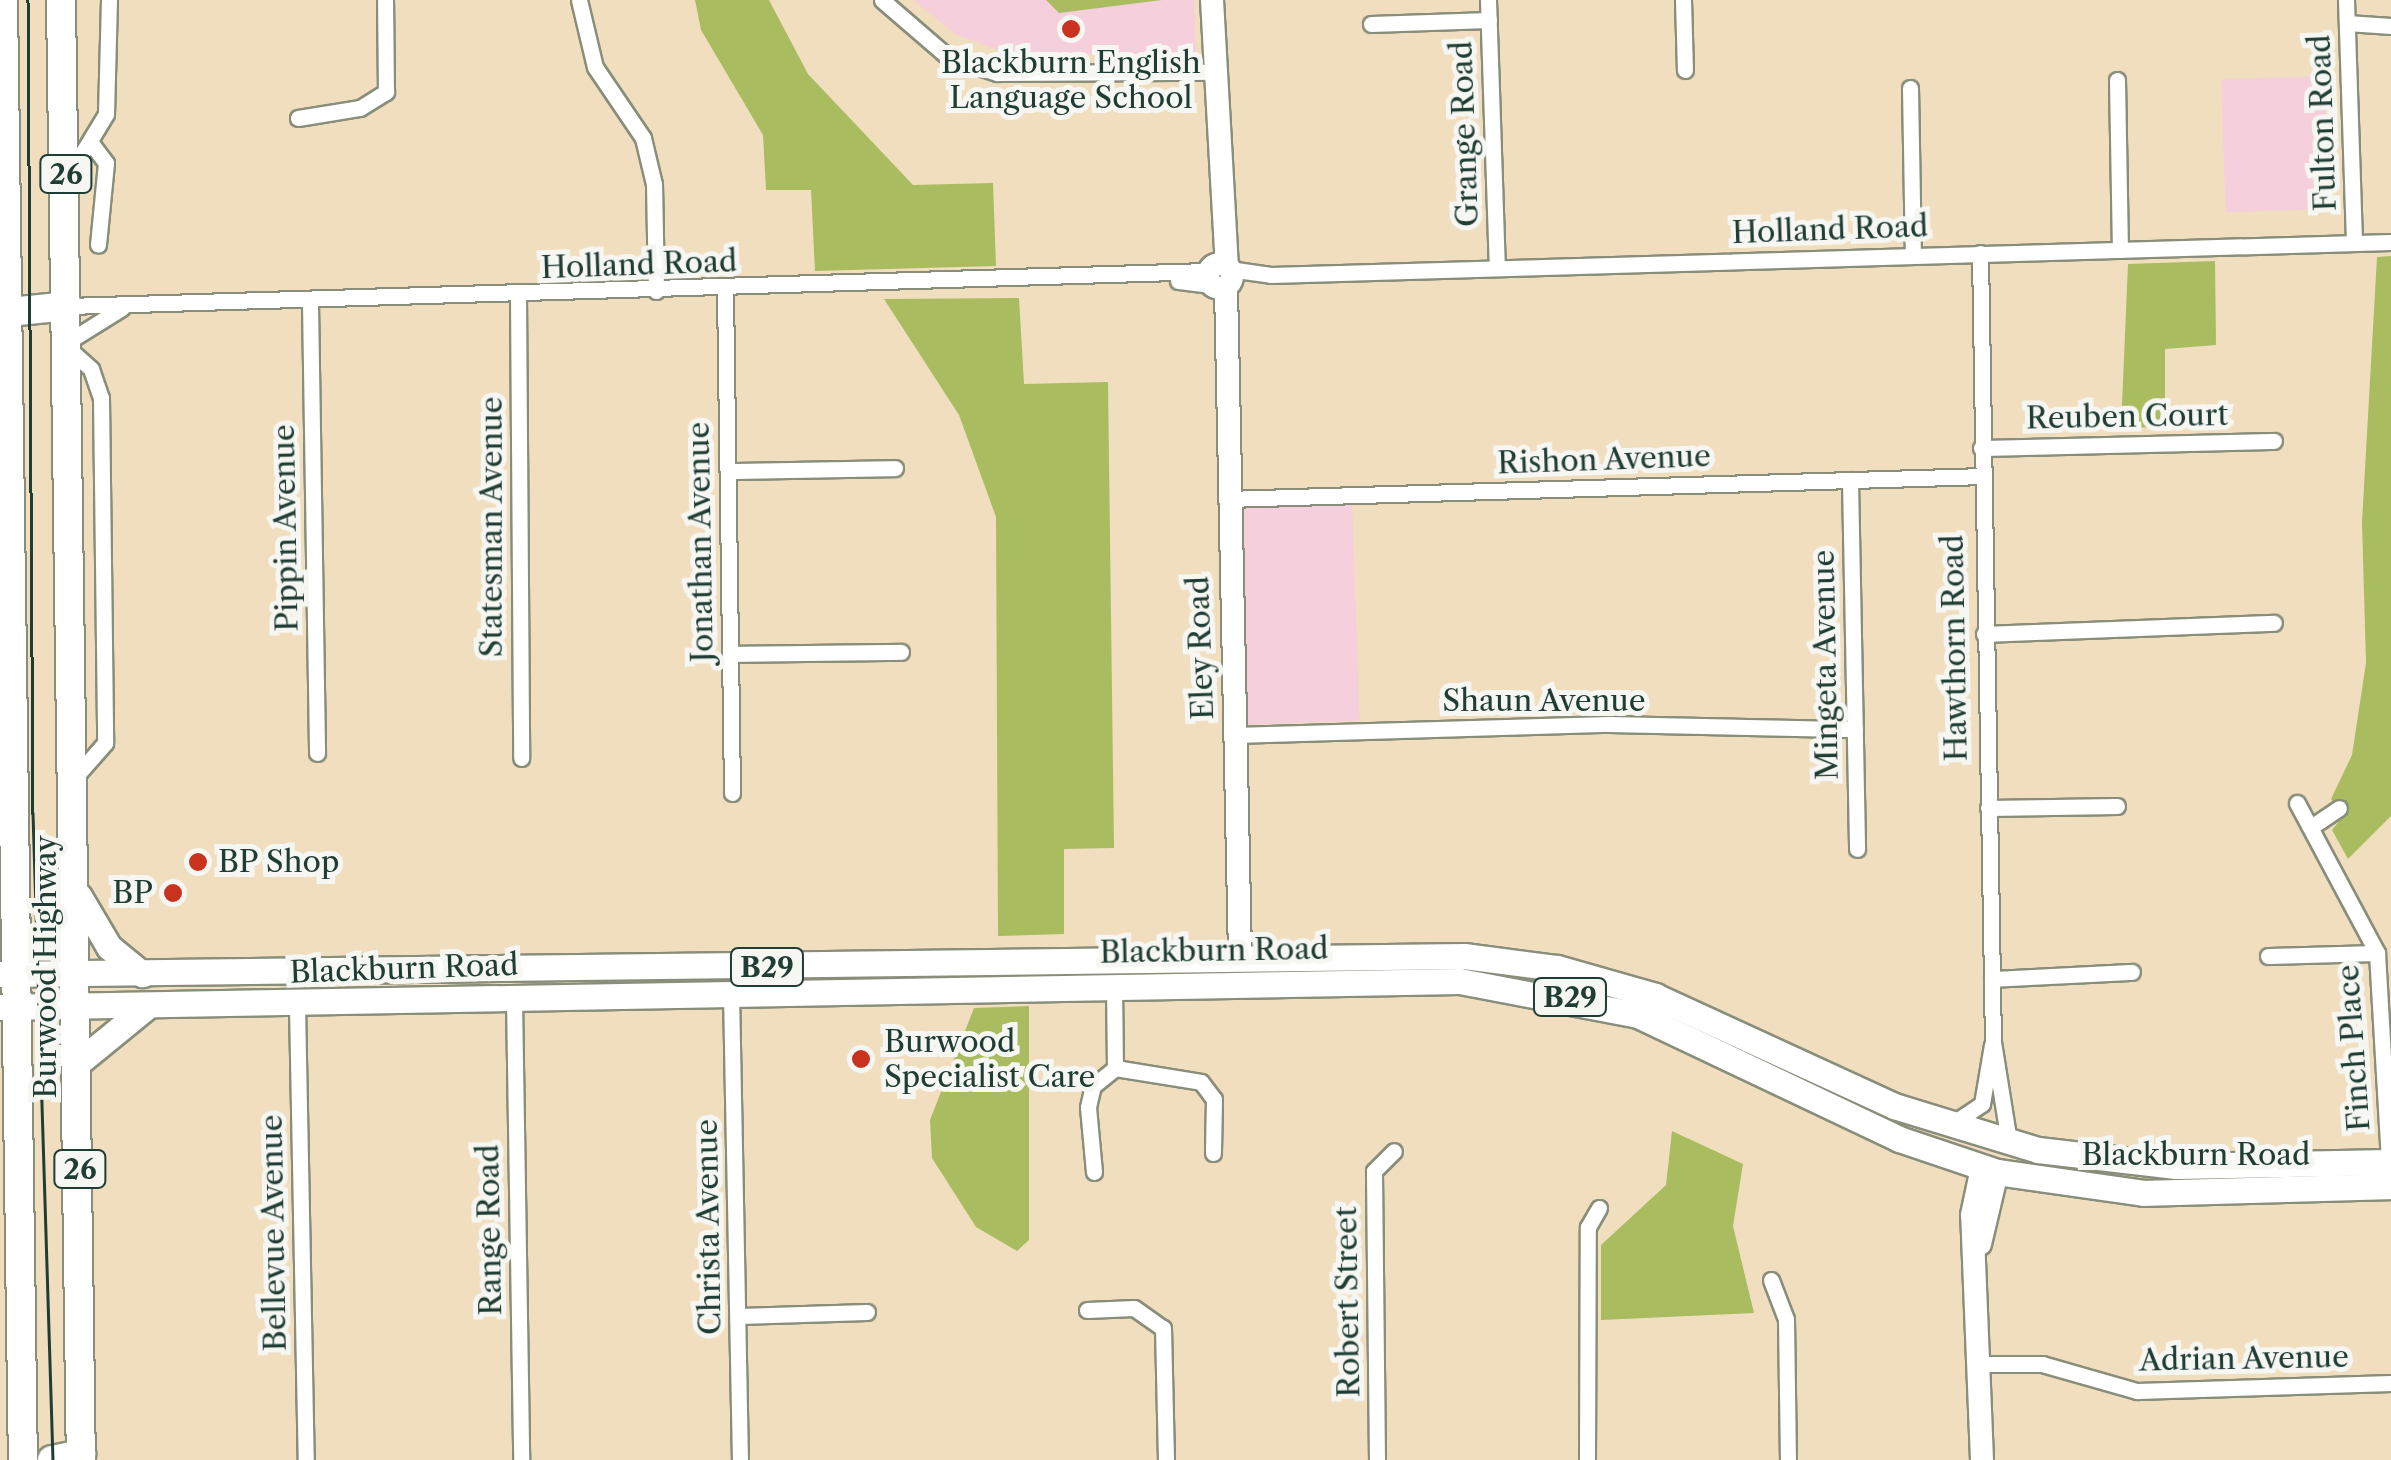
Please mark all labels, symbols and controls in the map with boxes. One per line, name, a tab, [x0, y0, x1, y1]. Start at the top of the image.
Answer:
marker: Blackburn English Language School	[1060, 18, 1082, 40]
street label: Fulton Road	[2302, 34, 2344, 212]
street label: Grange Road	[1444, 40, 1486, 228]
place label: Blackburn English Language School	[941, 45, 1201, 116]
road number: 26	[38, 151, 94, 197]
street label: Holland Road	[1731, 209, 1929, 251]
street label: Holland Road	[540, 244, 738, 286]
street label: Statesman Avenue	[474, 396, 510, 658]
street label: Reuben Court	[2026, 397, 2228, 437]
street label: Jonathan Avenue	[681, 421, 721, 663]
street label: Pippin Avenue	[266, 423, 306, 633]
street label: Rishon Avenue	[1496, 438, 1712, 482]
street label: Hawthorn Road	[1935, 534, 1975, 762]
street label: Mingeta Avenue	[1806, 549, 1846, 781]
street label: Eley Road	[1180, 575, 1222, 721]
street label: Shaun Avenue	[1442, 683, 1646, 719]
street label: Burwood Highway	[28, 835, 64, 1099]
place label: BP Shop	[218, 844, 340, 880]
marker: BP Shop	[187, 851, 209, 873]
place label: BP	[112, 875, 153, 911]
marker: BP	[162, 882, 184, 904]
street label: Blackburn Road	[1099, 931, 1329, 971]
road number: B29	[730, 944, 804, 990]
street label: Blackburn Road	[289, 947, 519, 991]
street label: Finch Place	[2330, 963, 2378, 1133]
road number: B29	[1532, 974, 1608, 1020]
place label: Burwood Specialist Care	[884, 1024, 1095, 1094]
marker: Burwood Specialist Care	[848, 1046, 874, 1072]
street label: Bellevue Avenue	[254, 1114, 294, 1352]
street label: Christa Avenue	[689, 1118, 729, 1336]
street label: Blackburn Road	[2082, 1137, 2310, 1173]
street label: Range Road	[471, 1144, 509, 1316]
road number: 26	[52, 1146, 108, 1192]
street label: Robert Street	[1328, 1206, 1368, 1398]
street label: Adrian Avenue	[2138, 1339, 2350, 1379]

